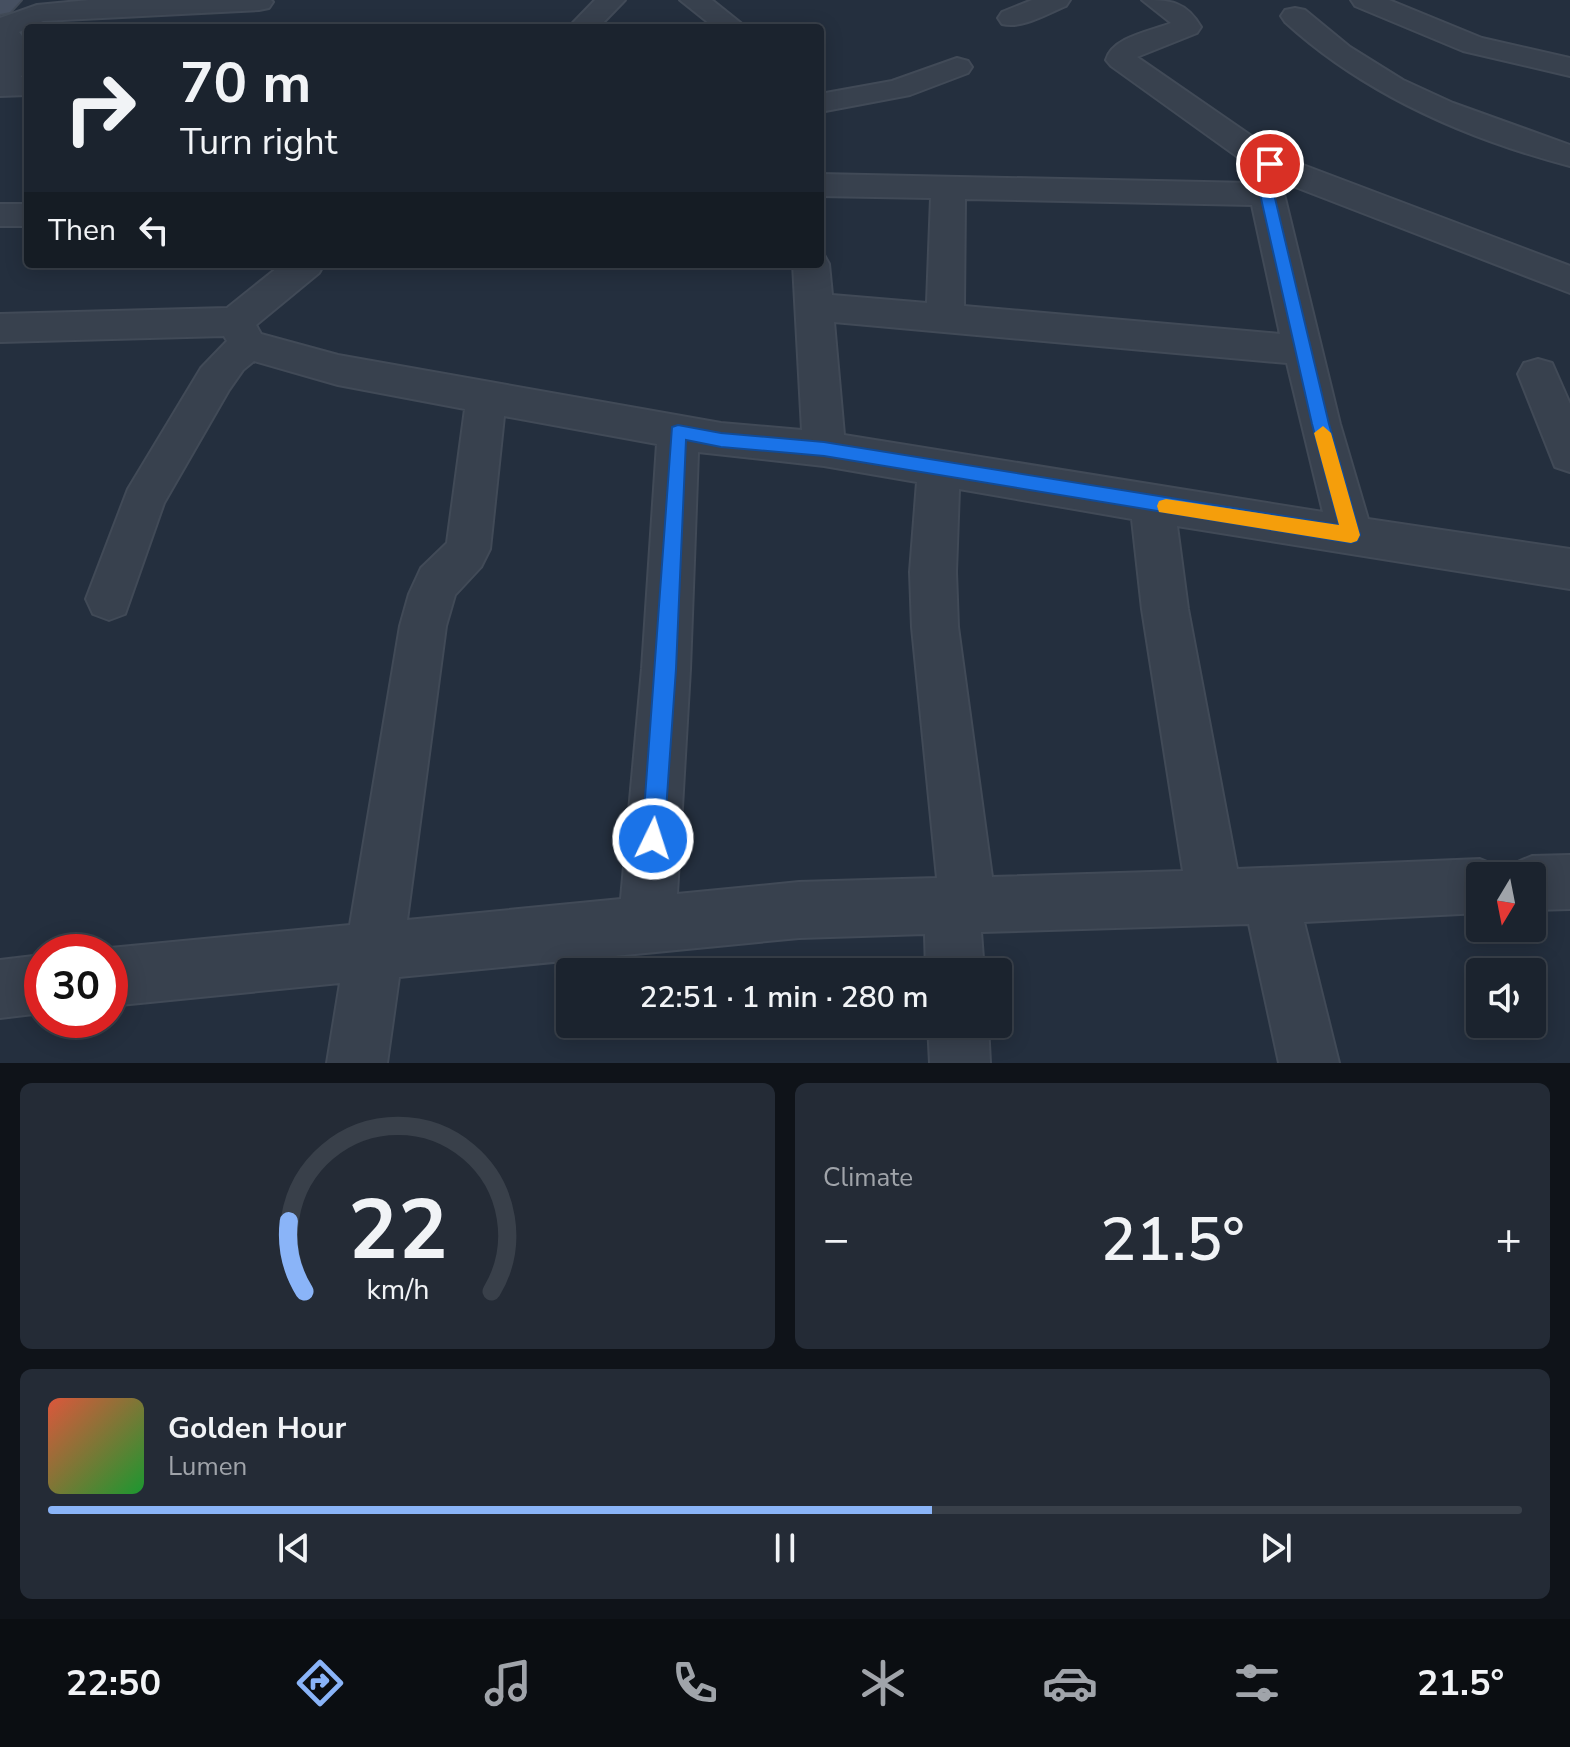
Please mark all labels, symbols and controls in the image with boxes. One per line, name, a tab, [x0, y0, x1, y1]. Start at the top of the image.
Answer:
text: 70 m	[180, 45, 311, 122]
icon: right	[48, 56, 152, 160]
text: Turn right	[180, 118, 337, 167]
pin	[1236, 130, 1304, 198]
icon: arrive	[1248, 142, 1292, 186]
icon: left	[132, 208, 176, 252]
text: Then	[48, 210, 116, 251]
position arrow	[611, 797, 695, 881]
north arrow	[1466, 862, 1546, 942]
map controls	[1466, 862, 1546, 1038]
speed limit sign: 30	[24, 934, 128, 1038]
button: sound	[1466, 958, 1546, 1038]
text: 22:51 · 1 min · 280 m	[639, 977, 929, 1018]
text: Climate	[823, 1160, 913, 1195]
text: 22	[348, 1174, 447, 1287]
text: 21.5°	[1100, 1199, 1245, 1281]
text: −	[823, 1210, 849, 1270]
text: +	[1496, 1210, 1522, 1270]
text: km/h	[366, 1270, 429, 1309]
text: Golden Hour	[168, 1408, 346, 1449]
text: Lumen	[168, 1449, 247, 1484]
icon: previous	[272, 1526, 316, 1570]
icon: pause	[763, 1526, 807, 1570]
icon: next	[1254, 1526, 1298, 1570]
icon: directions	[292, 1655, 348, 1711]
icon: music	[480, 1655, 536, 1711]
icon: phone	[667, 1655, 723, 1711]
icon: climate	[855, 1655, 911, 1711]
icon: car	[1042, 1655, 1098, 1711]
icon: filters	[1229, 1655, 1285, 1711]
text: 22:50	[66, 1659, 161, 1708]
text: 21.5°	[1417, 1659, 1504, 1708]

